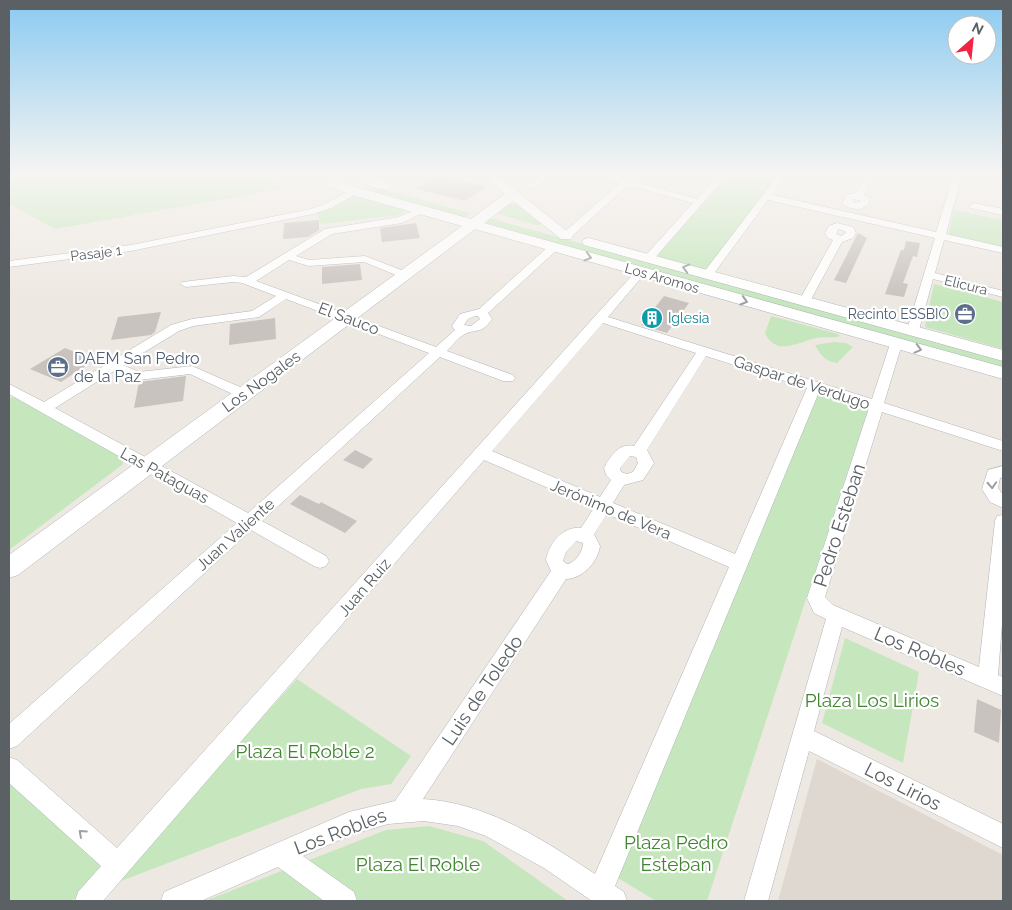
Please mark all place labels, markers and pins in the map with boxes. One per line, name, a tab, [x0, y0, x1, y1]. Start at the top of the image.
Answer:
office icon: Recinto ESSBIO	[953, 302, 977, 326]
building icon: Iglesia	[640, 306, 664, 330]
place label: Recinto ESSBIO	[848, 306, 949, 322]
place label: Iglesia	[668, 310, 710, 326]
place label: DAEM San Pedro de la Paz	[74, 349, 200, 386]
office icon: DAEM San Pedro de la Paz	[46, 355, 70, 379]

